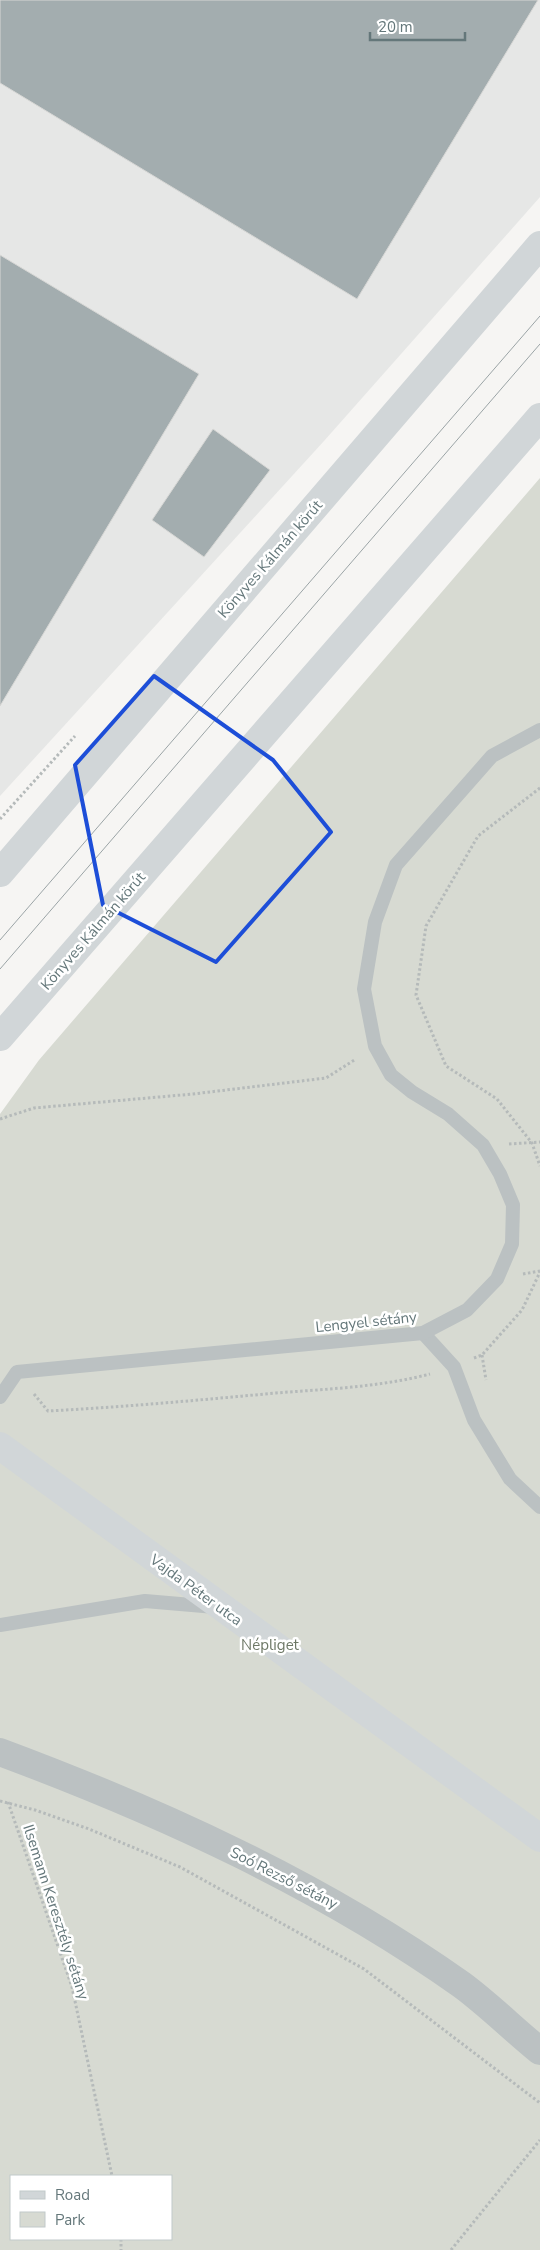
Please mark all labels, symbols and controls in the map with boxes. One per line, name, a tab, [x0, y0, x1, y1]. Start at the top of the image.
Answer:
scale bar	[370, 10, 465, 42]
text: 20 m	[378, 17, 413, 37]
street label: Könyves Kálmán körút	[213, 495, 327, 622]
street label: Könyves Kálmán körút	[36, 867, 150, 994]
street label: Lengyel sétány	[314, 1307, 418, 1337]
street label: Vajda Péter utca	[145, 1549, 246, 1630]
park label: Népliget	[241, 1635, 300, 1655]
street label: Ilsemann Keresztély sétány	[18, 1822, 94, 2002]
street label: Soó Rezső sétány	[227, 1842, 342, 1914]
legend	[10, 2175, 172, 2240]
text: Road	[55, 2185, 90, 2205]
text: Park	[55, 2210, 85, 2230]

